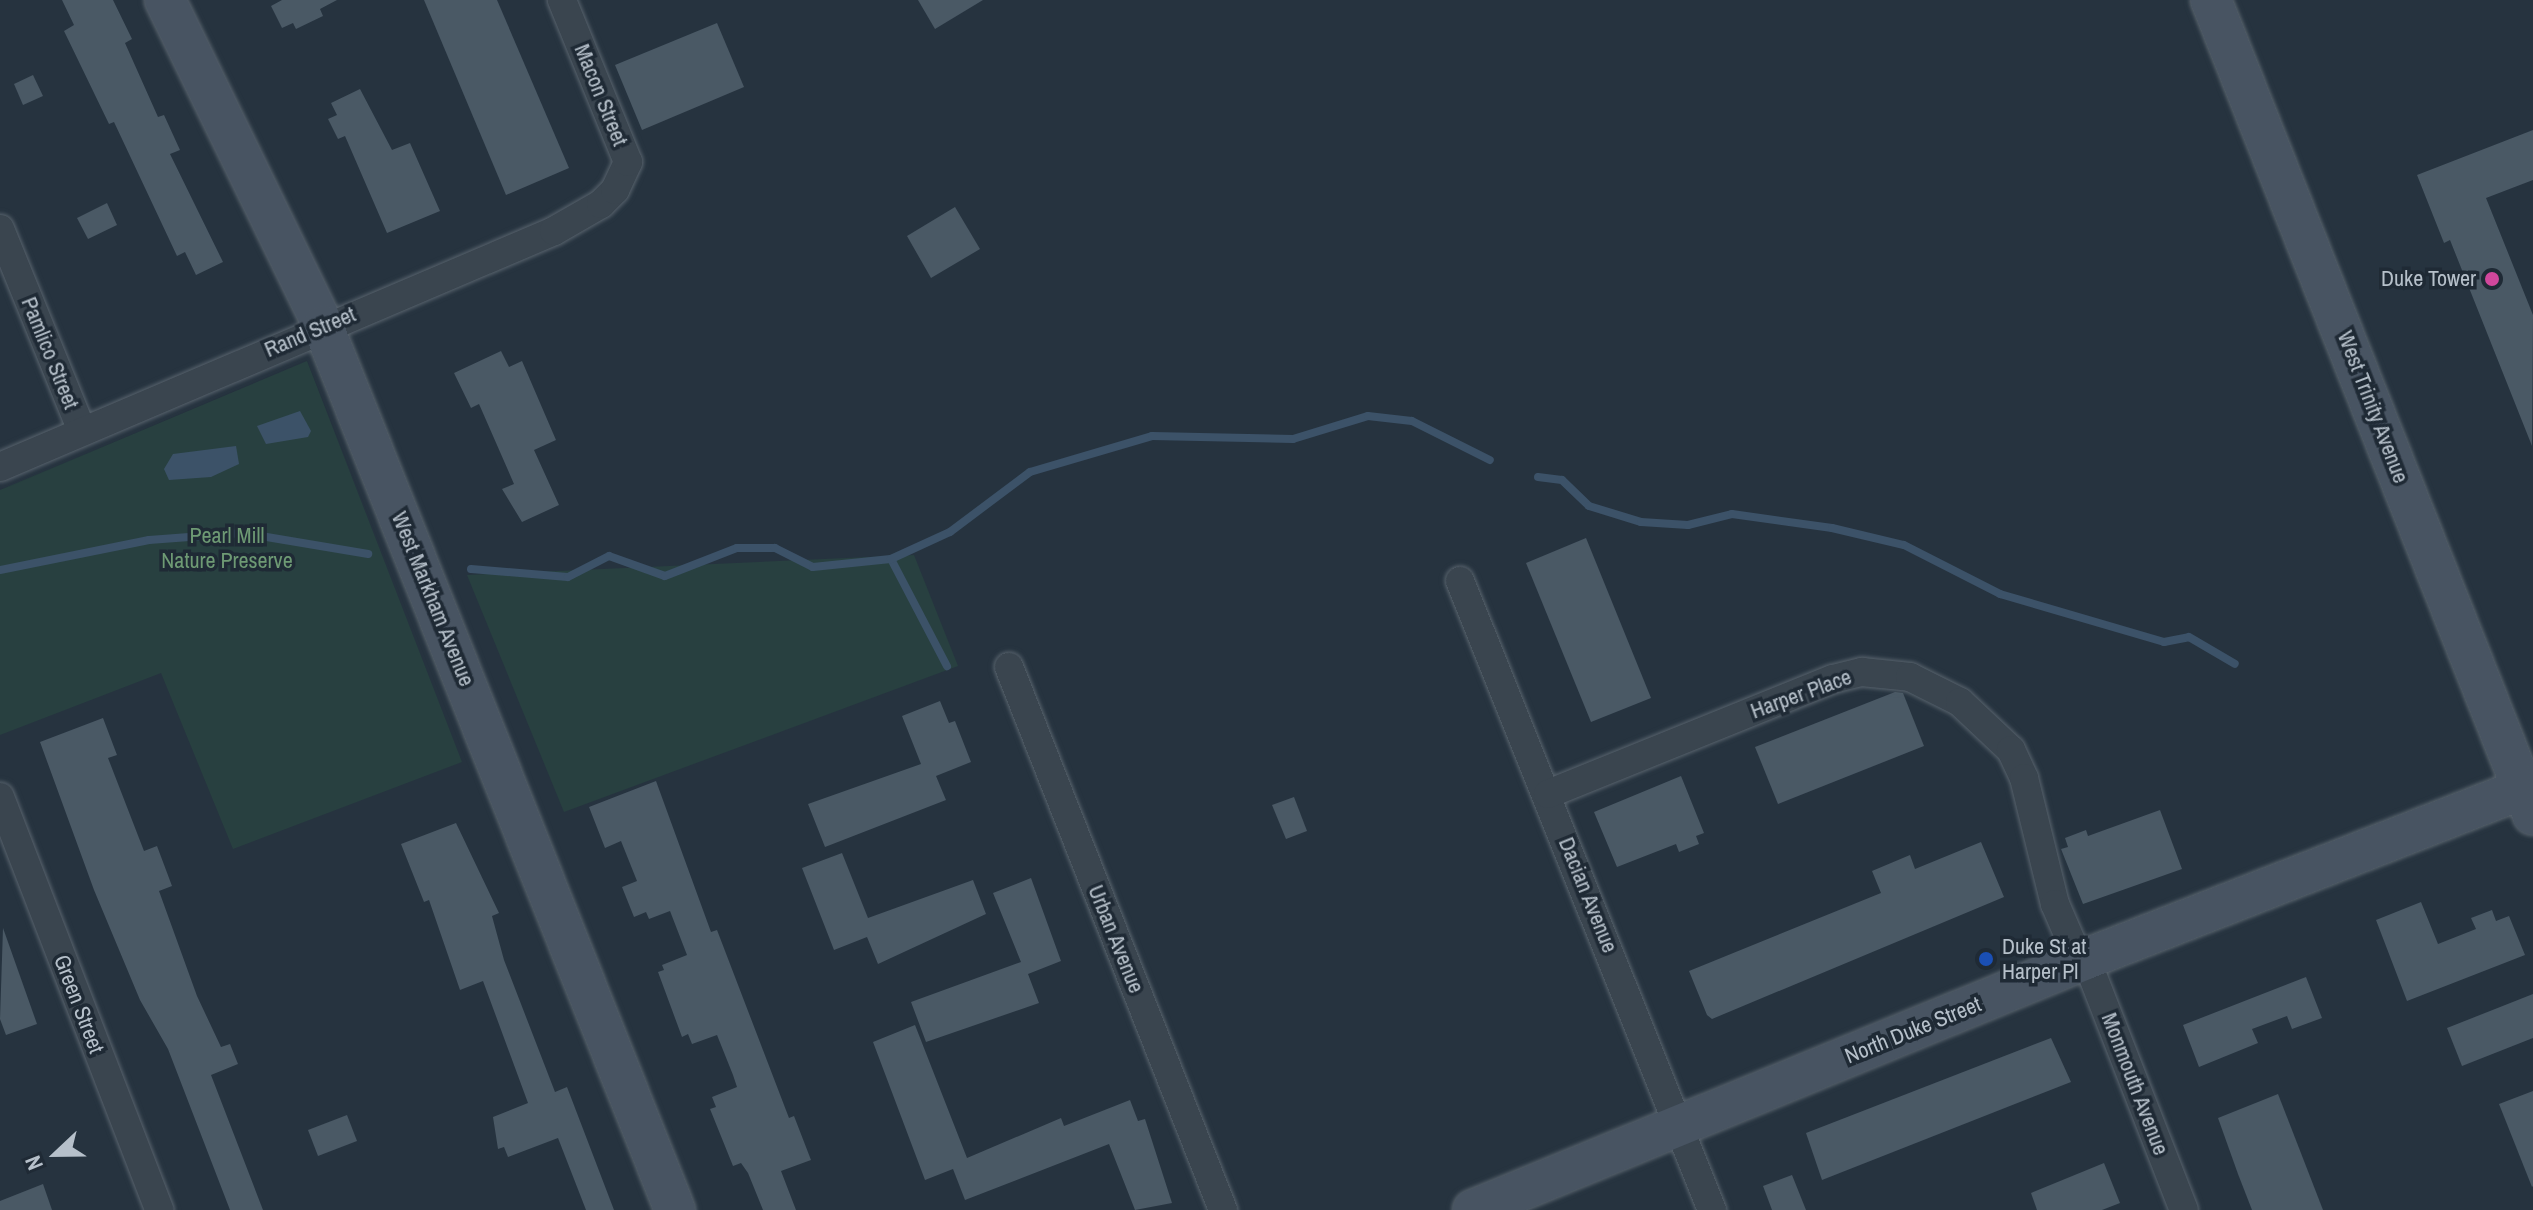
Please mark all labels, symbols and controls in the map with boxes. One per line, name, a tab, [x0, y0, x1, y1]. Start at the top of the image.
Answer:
street label: Macon Street	[569, 40, 633, 150]
place label: Duke Tower	[2381, 266, 2476, 292]
marker: Duke Tower	[2483, 270, 2501, 288]
street label: Pamlico Street	[16, 293, 84, 413]
street label: Rand Street	[261, 301, 359, 363]
street label: West Trinity Avenue	[2332, 327, 2414, 487]
street label: West Markham Avenue	[386, 507, 480, 691]
park label: Pearl Mill Nature Preserve	[161, 522, 293, 574]
street label: Harper Place	[1747, 664, 1855, 724]
street label: Dacian Avenue	[1553, 833, 1623, 957]
street label: Urban Avenue	[1082, 881, 1150, 997]
place label: Duke St at Harper Pl	[2002, 933, 2086, 984]
marker: Duke St at Harper Pl	[1977, 950, 1995, 968]
street label: Green Street	[48, 951, 110, 1057]
street label: North Duke Street	[1841, 991, 1985, 1069]
street label: Monmouth Avenue	[2096, 1009, 2174, 1159]
north arrow	[16, 1114, 96, 1194]
text: N	[17, 1151, 50, 1175]

